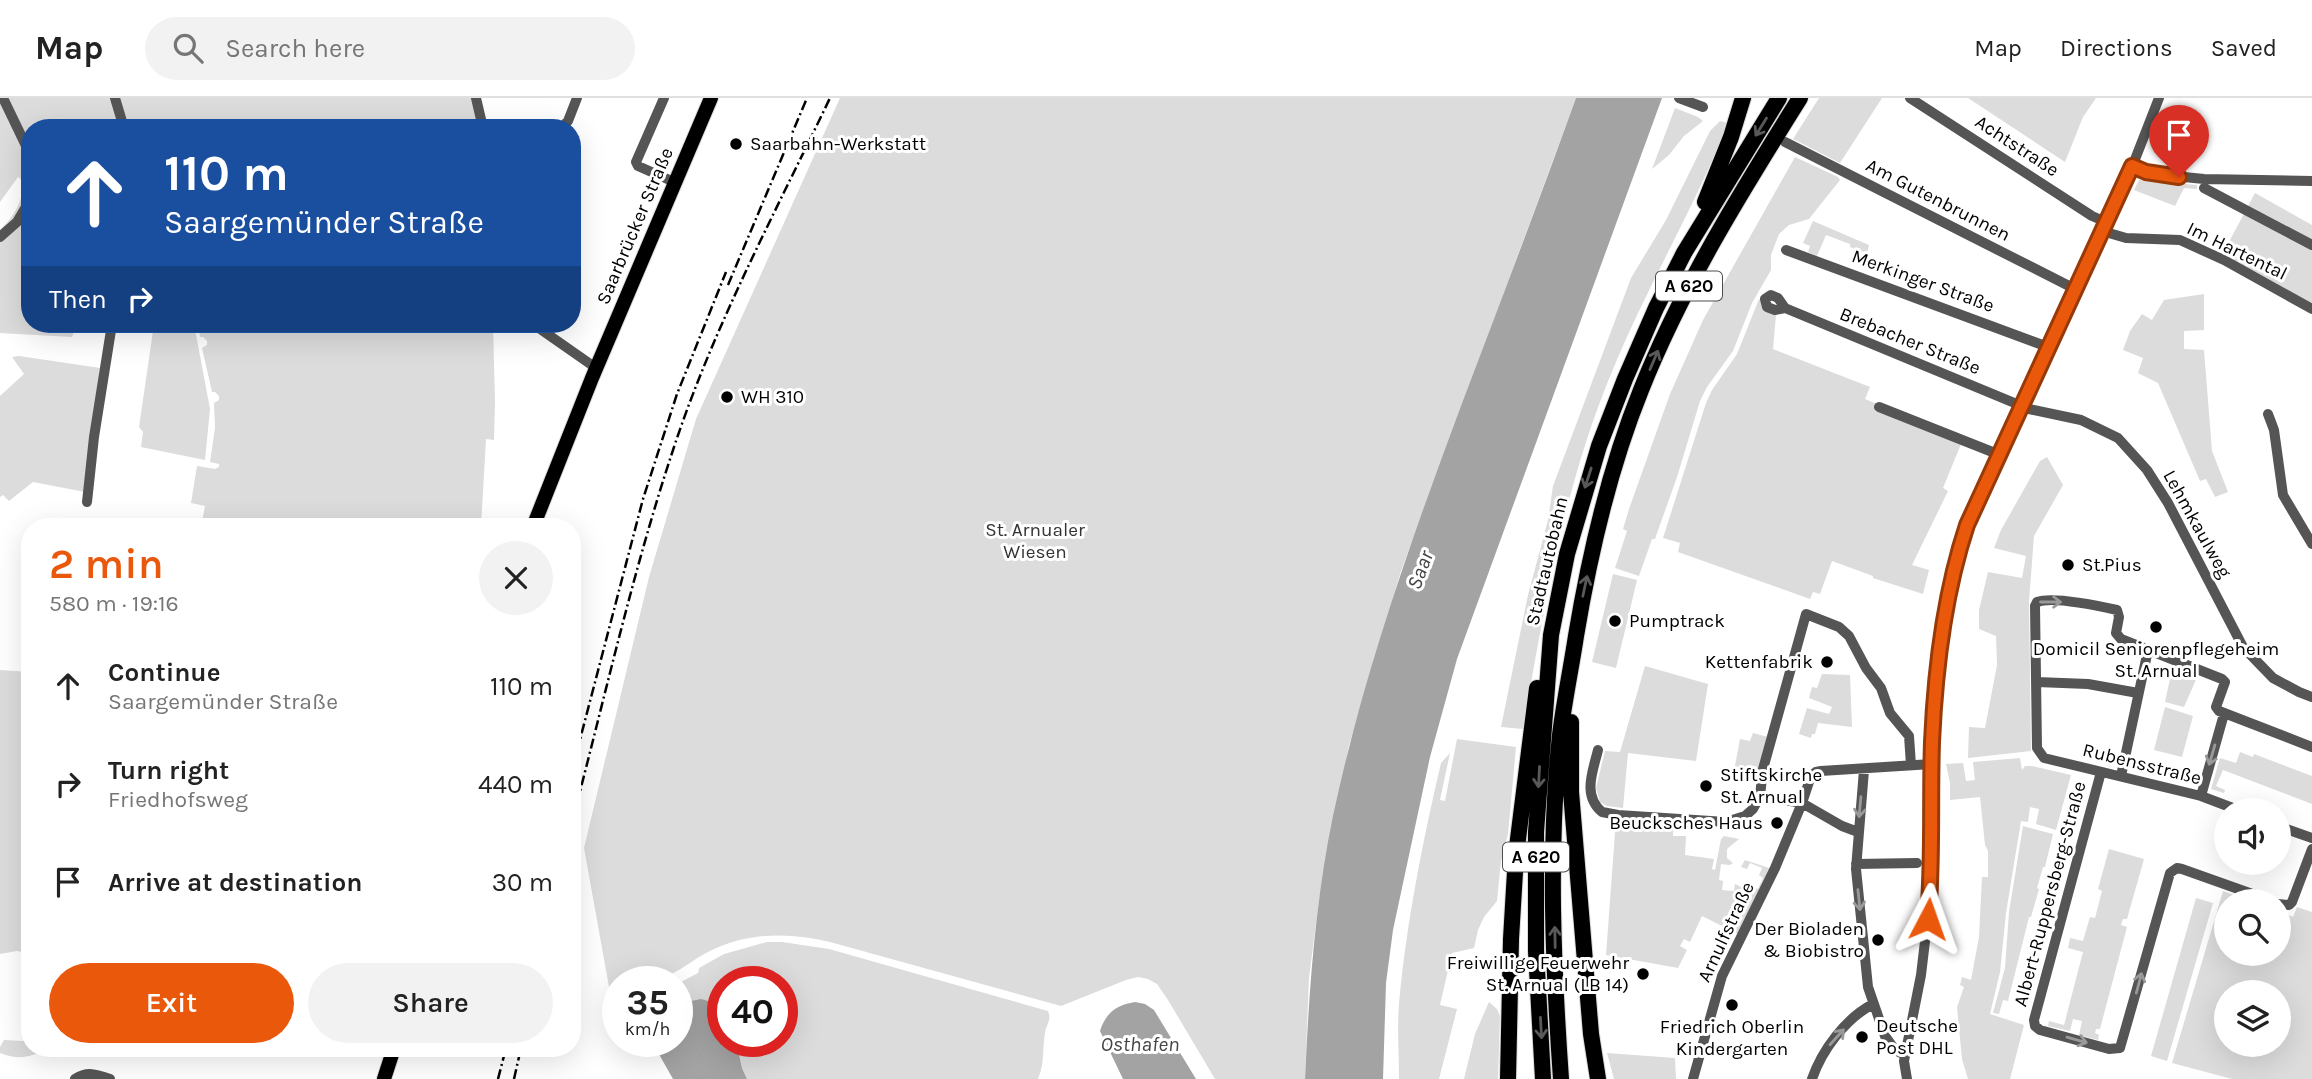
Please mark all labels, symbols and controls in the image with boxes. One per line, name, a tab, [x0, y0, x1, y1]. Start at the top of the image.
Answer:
search box	[145, 17, 635, 80]
text: Map	[35, 29, 103, 67]
icon: search	[169, 29, 207, 67]
text: Search here	[225, 33, 365, 64]
text: Map	[1974, 34, 2022, 62]
text: Directions	[2060, 34, 2173, 62]
text: Saved	[2211, 34, 2277, 62]
pin	[2149, 105, 2209, 177]
street label: Achtstraße	[1971, 111, 2063, 181]
one-way arrow	[1753, 116, 1767, 136]
icon: arrive	[2160, 116, 2198, 154]
place label: Saarbahn-Werkstatt	[750, 133, 926, 155]
marker: Saarbahn-Werkstatt	[728, 136, 744, 152]
street label: Saarbrücker Straße	[592, 144, 678, 308]
text: 110 m	[164, 145, 289, 202]
icon: ahead	[49, 147, 140, 238]
street label: Am Gutenbrunnen	[1862, 154, 2014, 246]
text: Saargemünder Straße	[164, 204, 484, 241]
street label: Im Hartental	[2183, 217, 2291, 285]
street label: Merkinger Straße	[1849, 245, 1997, 317]
road number: A 620	[1656, 272, 1722, 300]
icon: right	[121, 280, 159, 318]
text: Then	[49, 284, 107, 315]
street label: Brebacher Straße	[1836, 303, 1984, 379]
one-way arrow	[1648, 350, 1661, 371]
place label: WH 310	[741, 386, 804, 408]
marker: WH 310	[719, 389, 735, 405]
street label: Lehmkaulweg	[2158, 466, 2236, 582]
one-way arrow	[1581, 467, 1593, 489]
street label: Stadtautobahn	[1521, 494, 1573, 628]
park label: St. Arnualer Wiesen	[985, 519, 1085, 563]
text: 2 min	[49, 539, 164, 589]
button: close	[479, 541, 553, 615]
water label: Saar	[1402, 546, 1439, 593]
place label: St.Pius	[2082, 554, 2142, 576]
marker: St.Pius	[2060, 557, 2076, 573]
one-way arrow	[1578, 575, 1592, 598]
text: 580 m · 19:16	[49, 590, 179, 617]
one-way arrow	[2039, 595, 2062, 608]
place label: Pumptrack	[1629, 610, 1725, 632]
marker: Pumptrack	[1607, 613, 1623, 629]
marker: Domicil Seniorenpflegeheim St. Arnual	[2148, 619, 2164, 635]
place label: Domicil Seniorenpflegeheim St. Arnual	[2033, 638, 2279, 682]
place label: Kettenfabrik	[1705, 651, 1813, 673]
marker: Kettenfabrik	[1819, 654, 1835, 670]
text: Continue	[108, 657, 220, 688]
icon: ahead	[49, 667, 87, 705]
text: 110 m	[490, 671, 553, 702]
text: Saargemünder Straße	[108, 688, 338, 715]
street label: Rubensstraße	[2080, 739, 2204, 789]
one-way arrow	[2205, 744, 2218, 766]
text: Turn right	[108, 755, 229, 786]
place label: Stiftskirche St. Arnual	[1720, 764, 1822, 808]
icon: right	[49, 765, 87, 803]
one-way arrow	[1533, 765, 1546, 788]
text: 440 m	[478, 769, 553, 800]
marker: Stiftskirche St. Arnual	[1698, 778, 1714, 794]
street label: Albert-Ruppersberg-Straße	[2009, 779, 2091, 1009]
text: Friedhofsweg	[108, 786, 248, 813]
one-way arrow	[1853, 795, 1866, 817]
map controls	[2214, 798, 2291, 1057]
button: sound	[2214, 798, 2291, 875]
place label: Beucksches Haus	[1609, 812, 1763, 834]
marker: Beucksches Haus	[1769, 815, 1785, 831]
road number: A 620	[1503, 842, 1569, 872]
icon: arrive	[49, 863, 87, 901]
text: Arrive at destination	[108, 867, 362, 898]
text: 30 m	[492, 867, 553, 898]
street label: Arnulfstraße	[1693, 878, 1759, 986]
position arrow	[1891, 882, 1965, 956]
one-way arrow	[1853, 888, 1866, 911]
button: search	[2214, 889, 2291, 966]
place label: Der Bioladen & Biobistro	[1754, 918, 1864, 962]
one-way arrow	[1548, 926, 1561, 949]
marker: Der Bioladen & Biobistro	[1870, 932, 1886, 948]
place label: Freiwillige Feuerwehr St. Arnual (LB 14)	[1447, 952, 1629, 996]
button: Exit	[49, 963, 294, 1043]
button: Share	[308, 963, 553, 1043]
speed limit sign: 40	[707, 966, 798, 1057]
marker: Freiwillige Feuerwehr St. Arnual (LB 14)	[1635, 966, 1651, 982]
one-way arrow	[2134, 972, 2147, 994]
button: layers	[2214, 980, 2291, 1057]
text: 35	[626, 982, 669, 1023]
marker: Friedrich Oberlin Kindergarten	[1724, 997, 1740, 1013]
place label: Deutsche Post DHL	[1876, 1015, 1958, 1059]
place label: Friedrich Oberlin Kindergarten	[1660, 1016, 1804, 1060]
one-way arrow	[1534, 1017, 1547, 1040]
text: km/h	[625, 1018, 670, 1040]
one-way arrow	[1829, 1028, 1845, 1046]
marker: Deutsche Post DHL	[1854, 1029, 1870, 1045]
water label: Osthafen	[1101, 1032, 1179, 1056]
one-way arrow	[2065, 1034, 2088, 1047]

